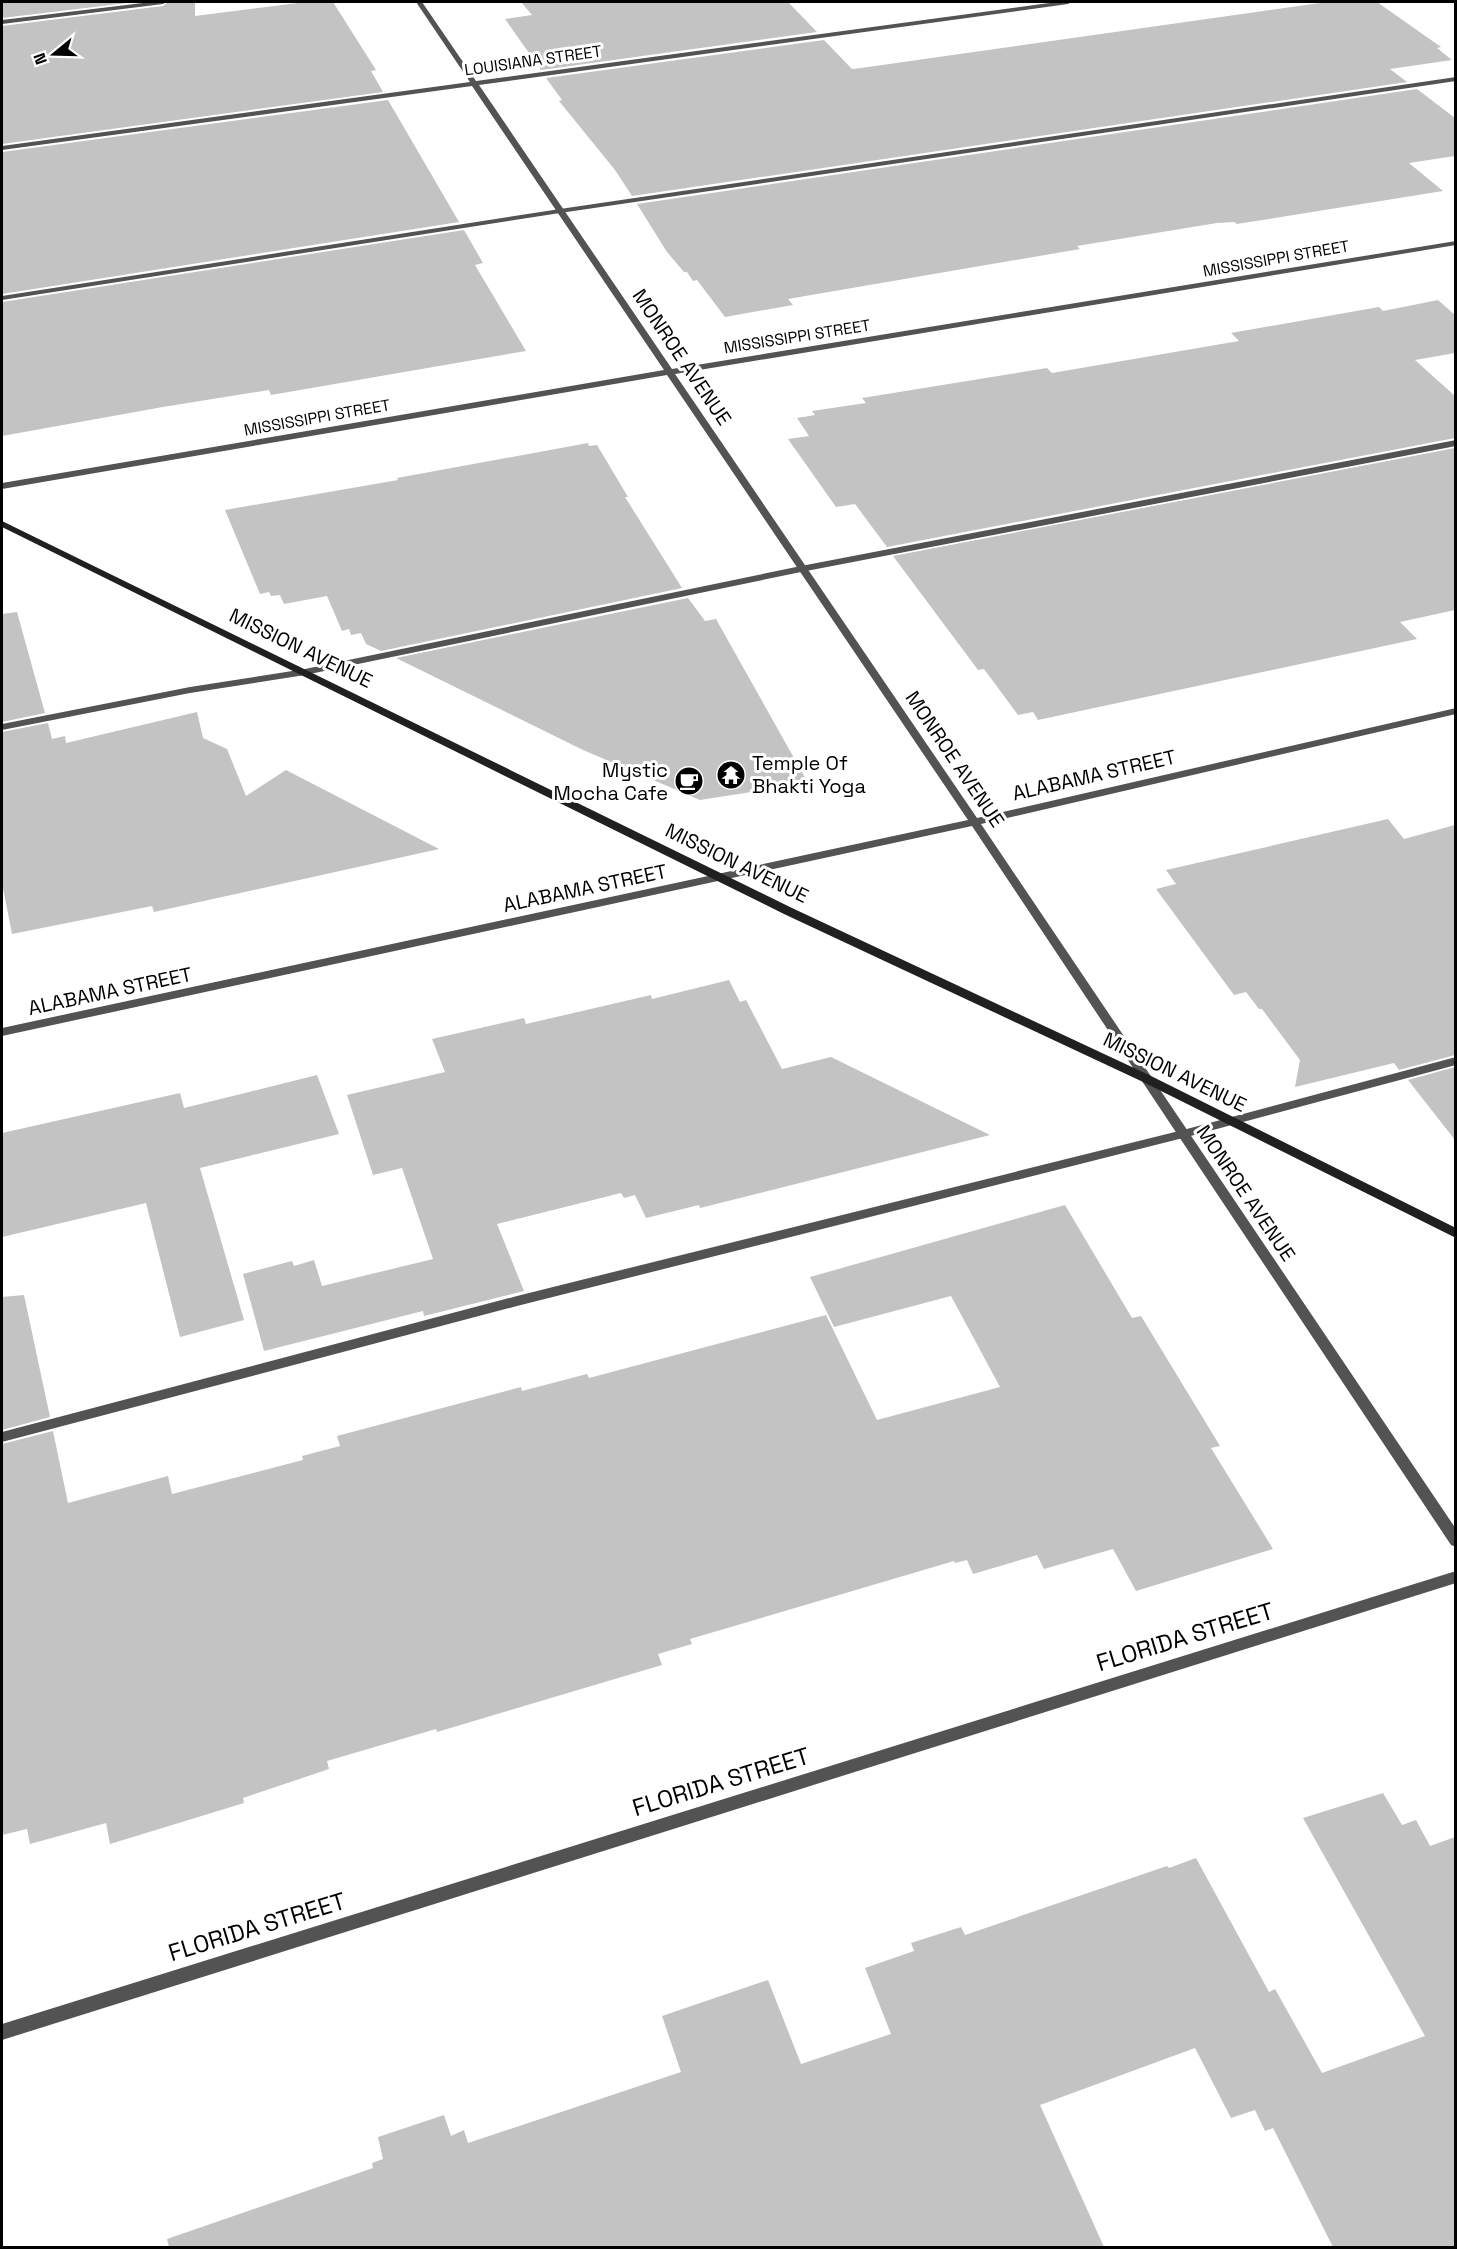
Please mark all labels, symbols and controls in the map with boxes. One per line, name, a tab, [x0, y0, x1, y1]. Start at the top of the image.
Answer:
north arrow	[24, 24, 84, 84]
street label: LOUISIANA STREET	[463, 40, 603, 81]
text: N	[29, 50, 52, 67]
street label: MISSISSIPPI STREET	[1201, 235, 1351, 282]
street label: MONROE AVENUE	[627, 284, 737, 430]
street label: MISSISSIPPI STREET	[722, 315, 872, 358]
street label: MISSISSIPPI STREET	[242, 394, 392, 441]
street label: MISSION AVENUE	[225, 602, 377, 694]
street label: MONROE AVENUE	[900, 686, 1010, 832]
street label: ALABAMA STREET	[1010, 744, 1178, 806]
place label: Temple Of Bhakti Yoga	[752, 750, 866, 799]
place label: Mystic Mocha Cafe	[554, 757, 668, 806]
temple icon: Temple Of Bhakti Yoga	[715, 759, 747, 791]
cafe icon: Mystic Mocha Cafe	[673, 765, 705, 797]
street label: MISSION AVENUE	[661, 817, 813, 909]
street label: ALABAMA STREET	[501, 858, 670, 918]
street label: ALABAMA STREET	[26, 961, 195, 1021]
street label: MISSION AVENUE	[1099, 1026, 1251, 1118]
street label: MONROE AVENUE	[1191, 1120, 1301, 1266]
street label: FLORIDA STREET	[1092, 1595, 1277, 1678]
street label: FLORIDA STREET	[628, 1740, 813, 1823]
street label: FLORIDA STREET	[164, 1885, 349, 1968]

